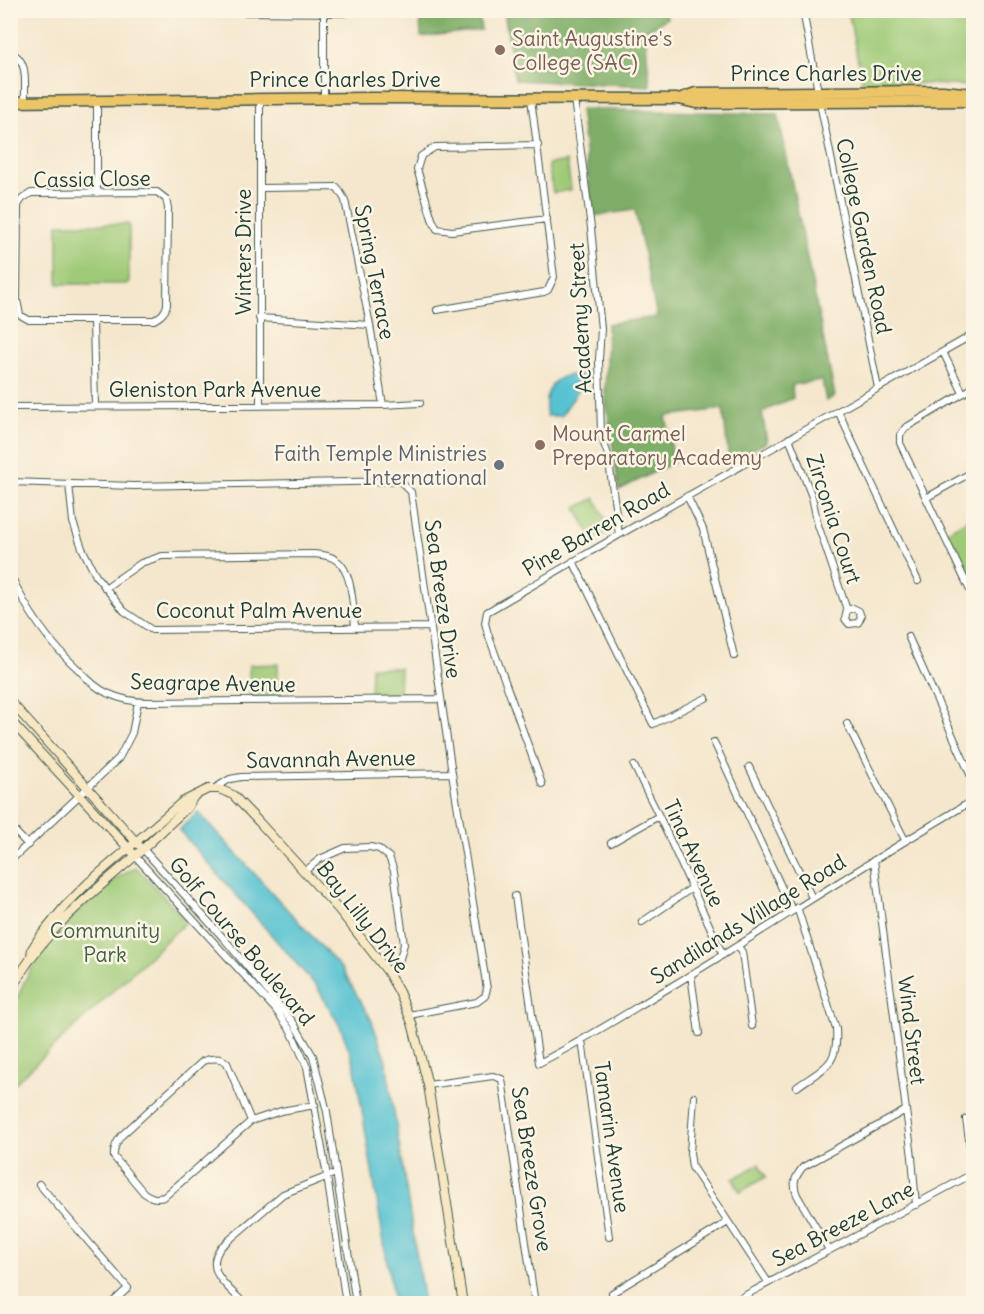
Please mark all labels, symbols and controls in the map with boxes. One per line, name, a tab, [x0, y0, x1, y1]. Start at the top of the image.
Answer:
place label: Saint Augustine's College (SAC)	[512, 25, 672, 76]
marker: Saint Augustine's College (SAC)	[493, 43, 507, 57]
street label: Prince Charles Drive	[730, 60, 922, 87]
street label: Prince Charles Drive	[249, 66, 441, 93]
street label: College Garden Road	[830, 136, 898, 336]
street label: Cassia Close	[33, 164, 151, 194]
street label: Winters Drive	[230, 189, 257, 315]
street label: Spring Terrace	[349, 202, 401, 342]
street label: Academy Street	[563, 242, 597, 394]
street label: Gleniston Park Avenue	[109, 376, 321, 403]
place label: Mount Carmel Preparatory Academy	[552, 420, 762, 471]
marker: Mount Carmel Preparatory Academy	[533, 438, 547, 452]
place label: Faith Temple Ministries International	[274, 440, 487, 491]
street label: Zirconia Court	[800, 451, 868, 587]
marker: Faith Temple Ministries International	[492, 458, 506, 472]
street label: Pine Barren Road	[517, 476, 675, 582]
street label: Sea Breeze Drive	[418, 518, 468, 680]
street label: Coconut Palm Avenue	[156, 597, 362, 624]
street label: Seagrape Avenue	[130, 668, 296, 698]
street label: Savannah Avenue	[246, 744, 416, 774]
street label: Tina Avenue	[657, 795, 731, 911]
street label: Sandilands Village Road	[645, 848, 851, 990]
street label: Golf Course Boulevard	[163, 851, 321, 1031]
street label: Bay Lilly Drive	[311, 856, 415, 978]
park label: Community Park	[50, 917, 160, 968]
street label: Wind Street	[892, 974, 932, 1086]
street label: Tamarin Avenue	[588, 1059, 636, 1215]
street label: Sea Breeze Grove	[506, 1084, 558, 1254]
street label: Sea Breeze Lane	[767, 1175, 919, 1273]

